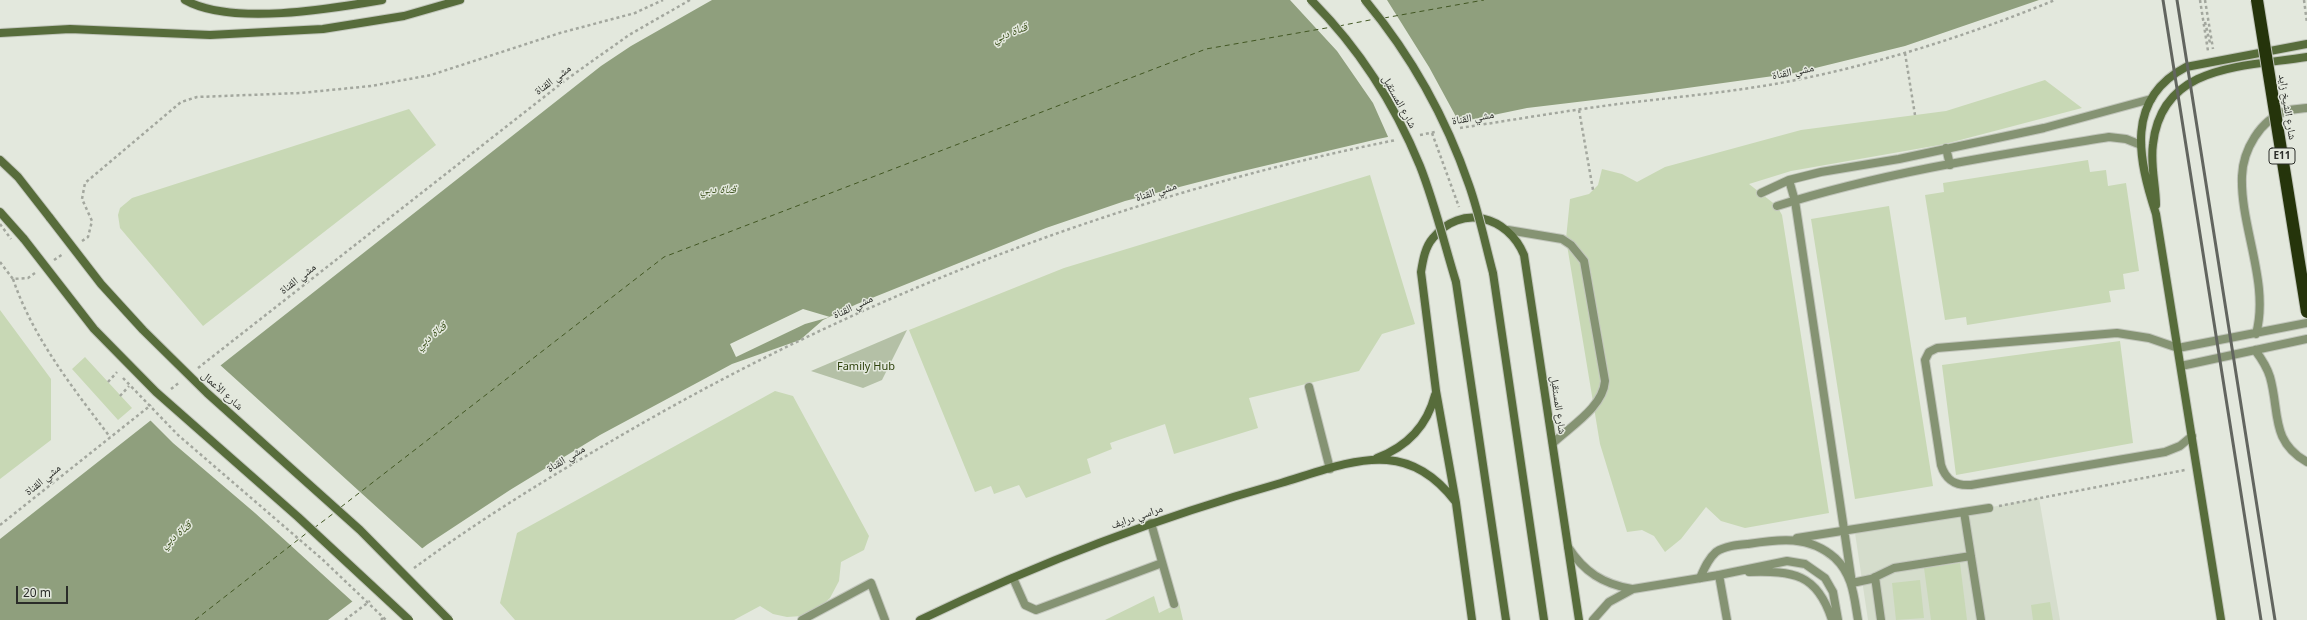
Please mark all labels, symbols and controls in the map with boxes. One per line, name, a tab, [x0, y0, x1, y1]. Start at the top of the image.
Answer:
water label: قناة دبي	[991, 20, 1029, 46]
street label: مشي القناة	[1771, 61, 1815, 83]
street label: مشي القناة	[532, 62, 574, 98]
street label: شارع المستقبل	[1379, 73, 1419, 131]
street label: شارع الشيخ زايد	[2275, 73, 2299, 141]
street label: مشي القناة	[1451, 108, 1495, 128]
road number: E11	[2269, 148, 2295, 164]
street label: مشي القناة	[1134, 179, 1178, 205]
water label: قناة دبي	[700, 183, 736, 197]
street label: مشي القناة	[277, 261, 319, 297]
street label: مشي القناة	[831, 292, 875, 322]
water label: قناة دبي	[412, 319, 450, 353]
park label: Family Hub	[837, 360, 895, 374]
street label: شارع الأعمال	[198, 369, 246, 413]
street label: شارع المستقبل	[1547, 375, 1569, 435]
street label: مشي القناة	[544, 442, 588, 476]
street label: مشي القناة	[22, 462, 64, 498]
street label: مراسي درايف	[1109, 502, 1165, 532]
water label: قناة دبي	[157, 518, 195, 552]
scale bar	[18, 578, 70, 604]
text: 20 m	[23, 584, 51, 601]

